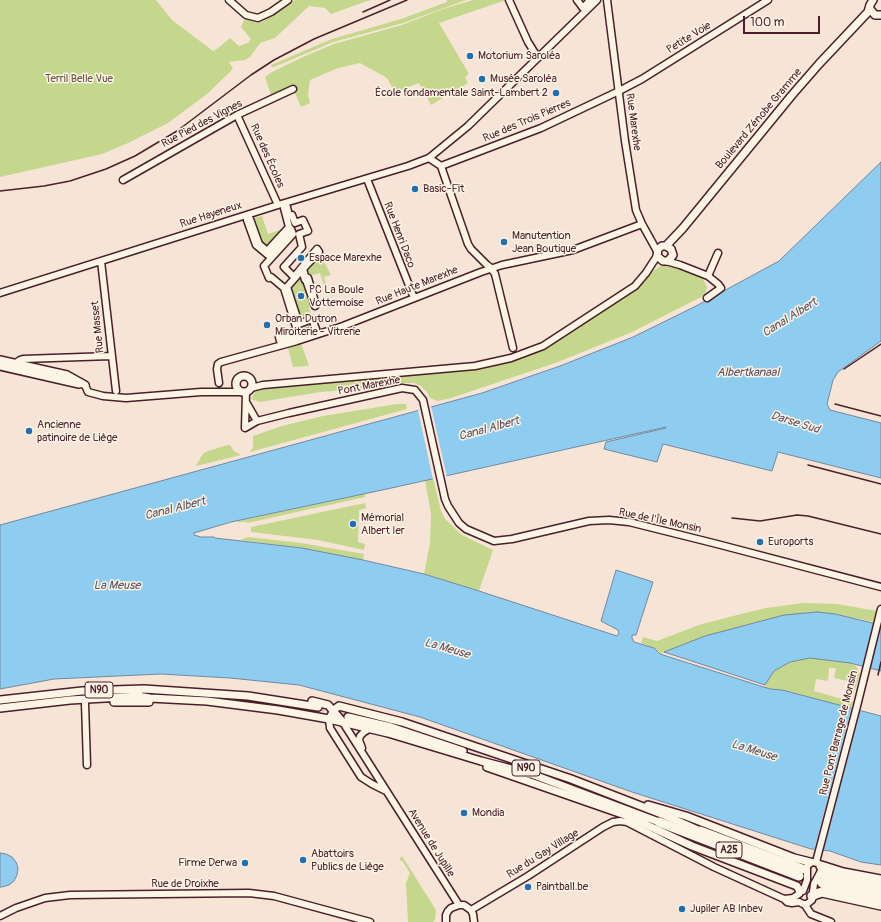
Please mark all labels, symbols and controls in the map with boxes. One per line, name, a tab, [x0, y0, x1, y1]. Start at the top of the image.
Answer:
scale bar	[745, 8, 822, 34]
text: 100 m	[750, 15, 784, 30]
street label: Petite Voie	[664, 19, 714, 57]
place label: Motorium Saroléa	[478, 49, 560, 63]
marker: Motorium Saroléa	[465, 51, 475, 61]
street label: Boulevard Zénobe Gramme	[713, 66, 805, 172]
park label: Terril Belle Vue	[45, 72, 113, 86]
place label: Musée Saroléa	[490, 72, 557, 86]
marker: Musée Saroléa	[477, 74, 487, 84]
place label: École fondamentale Saint-Lambert 2	[375, 86, 548, 100]
marker: École fondamentale Saint-Lambert 2	[551, 88, 561, 98]
street label: Rue Marexhe	[622, 92, 644, 152]
street label: Rue Pied des Vignes	[159, 97, 245, 151]
street label: Rue des Trois Pierres	[481, 97, 573, 145]
street label: Rue des Écoles	[247, 122, 287, 190]
place label: Basic-Fit	[423, 182, 465, 196]
marker: Basic-Fit	[410, 184, 420, 194]
street label: Rue Hayeneux	[178, 199, 244, 231]
street label: Rue Henri Daco	[380, 200, 418, 270]
place label: Manutention Jean Boutique	[512, 229, 576, 255]
marker: Manutention Jean Boutique	[499, 237, 509, 247]
place label: Espace Marexhe	[309, 251, 382, 265]
marker: Espace Marexhe	[296, 253, 306, 263]
street label: Rue Haute Marexhe	[374, 263, 460, 309]
place label: PC La Boule Vottemoise	[309, 283, 364, 309]
marker: PC La Boule Vottemoise	[296, 291, 306, 301]
water label: Canal Albert	[760, 295, 820, 341]
street label: Rue Masset	[89, 300, 107, 354]
place label: Orban Dutron Miroiterie - Vitrerie	[275, 312, 360, 338]
marker: Orban Dutron Miroiterie - Vitrerie	[262, 320, 272, 330]
water label: Albertkanaal	[717, 366, 779, 380]
street label: Pont Marexhe	[337, 374, 401, 398]
water label: Darse Sud	[769, 409, 821, 437]
water label: Canal Albert	[457, 414, 521, 444]
place label: Ancienne patinoire de Liège	[37, 418, 117, 444]
marker: Ancienne patinoire de Liège	[24, 426, 34, 436]
water label: Canal Albert	[143, 495, 207, 523]
street label: Rue de l'Île Monsin	[617, 506, 703, 536]
place label: Mémorial Albert Ier	[361, 511, 405, 537]
marker: Mémorial Albert Ier	[348, 519, 358, 529]
place label: Euroports	[768, 535, 813, 549]
marker: Euroports	[755, 537, 765, 547]
water label: La Meuse	[94, 579, 140, 593]
water label: La Meuse	[423, 636, 471, 662]
street label: Rue Pont Barrage de Monsin	[817, 669, 861, 797]
road number: N90	[85, 682, 113, 698]
water label: La Meuse	[730, 737, 778, 765]
road number: N90	[512, 760, 540, 776]
street label: Avenue de Jupille	[405, 806, 457, 880]
place label: Mondia	[472, 806, 504, 820]
marker: Mondia	[459, 808, 469, 818]
street label: Rue du Gay Village	[505, 827, 581, 881]
road number: A25	[716, 842, 742, 858]
place label: Abattoirs Publics de Liège	[311, 847, 384, 873]
marker: Abattoirs Publics de Liège	[298, 855, 308, 865]
place label: Firme Derwa	[178, 856, 237, 870]
marker: Firme Derwa	[240, 858, 250, 868]
street label: Rue de Droixhe	[151, 877, 219, 891]
place label: Paintball.be	[536, 880, 588, 894]
marker: Paintball.be	[523, 882, 533, 892]
place label: Jupiler AB Inbev	[690, 902, 763, 916]
marker: Jupiler AB Inbev	[677, 904, 687, 914]

